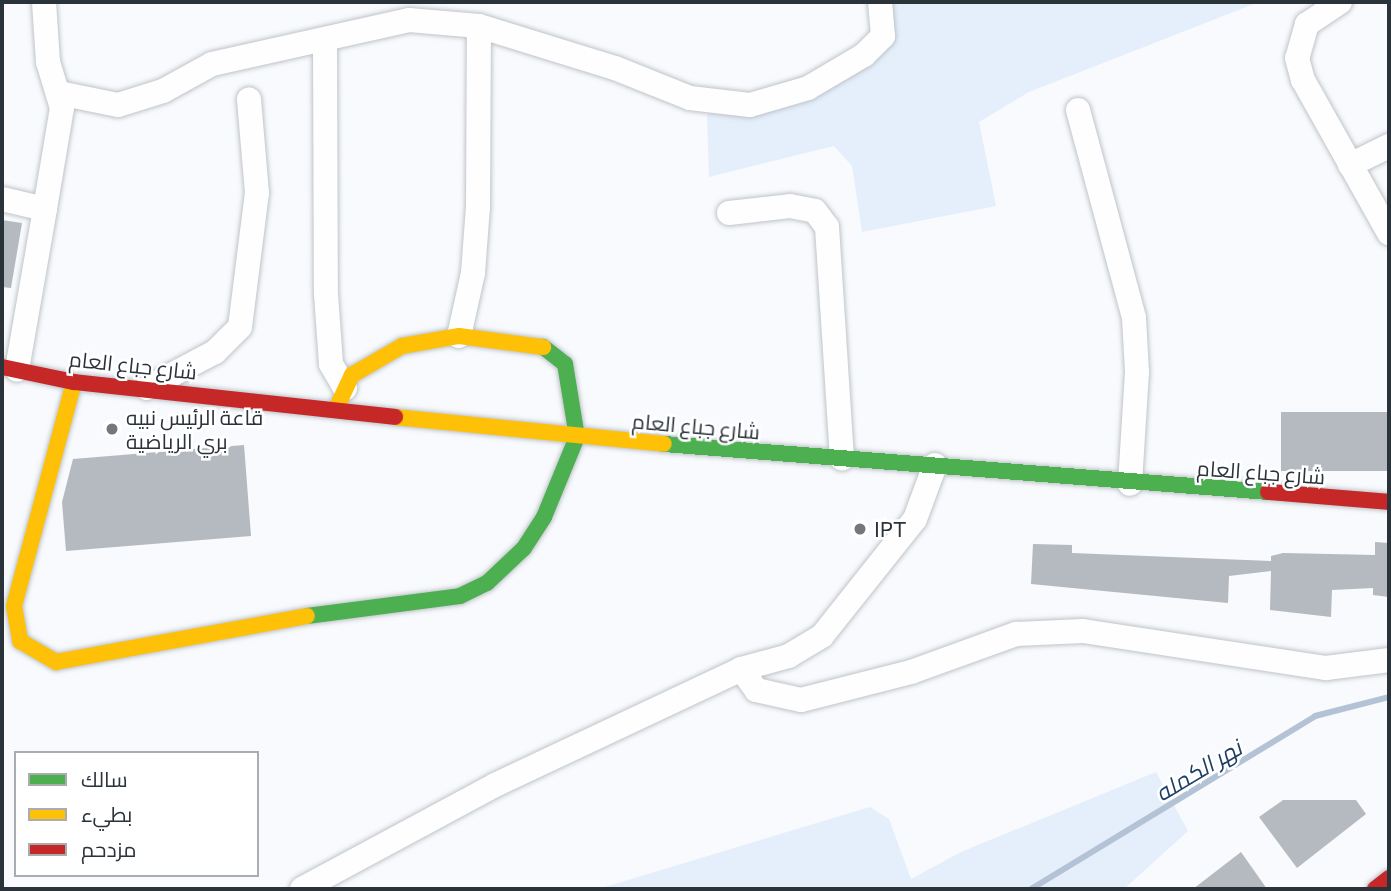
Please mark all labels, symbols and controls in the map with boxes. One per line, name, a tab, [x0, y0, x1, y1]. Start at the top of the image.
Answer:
street label: شارع جباع العام	[68, 346, 198, 384]
place label: قاعة الرئيس نبيه بري الرياضية	[126, 404, 263, 454]
street label: شارع جباع العام	[631, 408, 761, 444]
marker: قاعة الرئيس نبيه بري الرياضية	[104, 421, 120, 437]
street label: شارع جباع العام	[1196, 455, 1326, 489]
place label: IPT	[874, 516, 907, 542]
marker: IPT	[852, 521, 868, 537]
water label: نهر الكمله	[1150, 733, 1246, 807]
legend	[14, 751, 259, 877]
text: سالك	[81, 766, 128, 791]
text: بطيء	[81, 801, 132, 826]
text: مزدحم	[81, 836, 136, 861]

